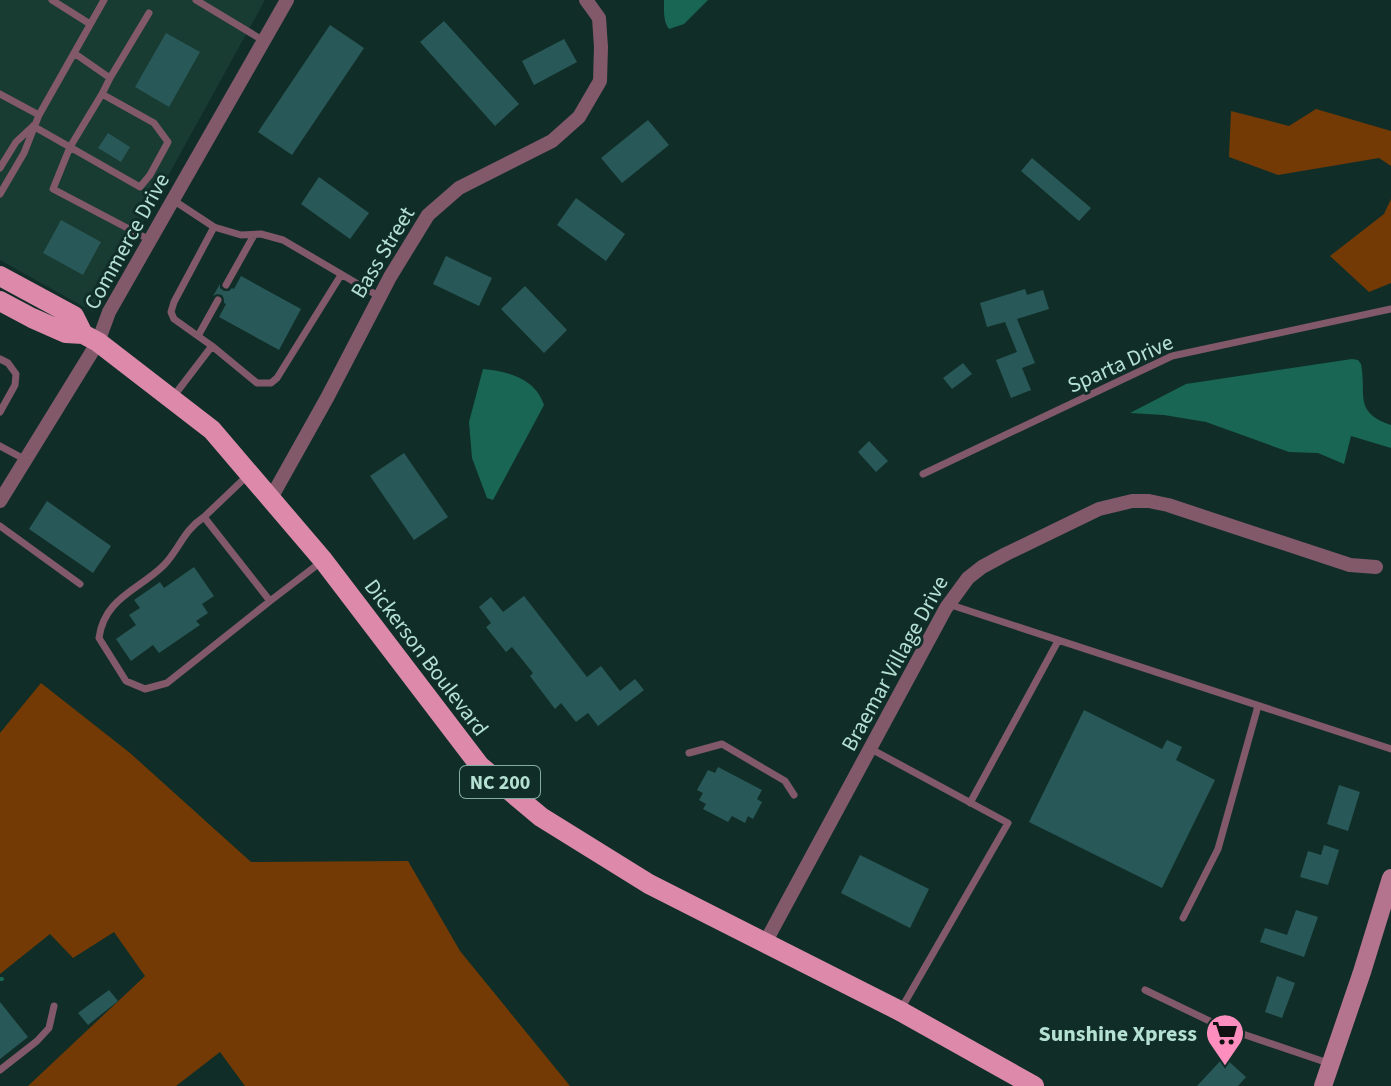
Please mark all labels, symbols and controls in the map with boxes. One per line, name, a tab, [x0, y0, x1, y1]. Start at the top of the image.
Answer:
street label: Commerce Drive	[76, 167, 178, 316]
street label: Bass Street	[343, 200, 423, 304]
street label: Sparta Drive	[1063, 326, 1178, 401]
street label: Braemar Village Drive	[833, 570, 956, 757]
street label: Dickerson Boulevard	[356, 572, 496, 743]
road number: NC 200	[460, 766, 540, 798]
supermarket icon: Sunshine Xpress	[1204, 1012, 1246, 1067]
place label: Sunshine Xpress	[1038, 1018, 1197, 1050]

